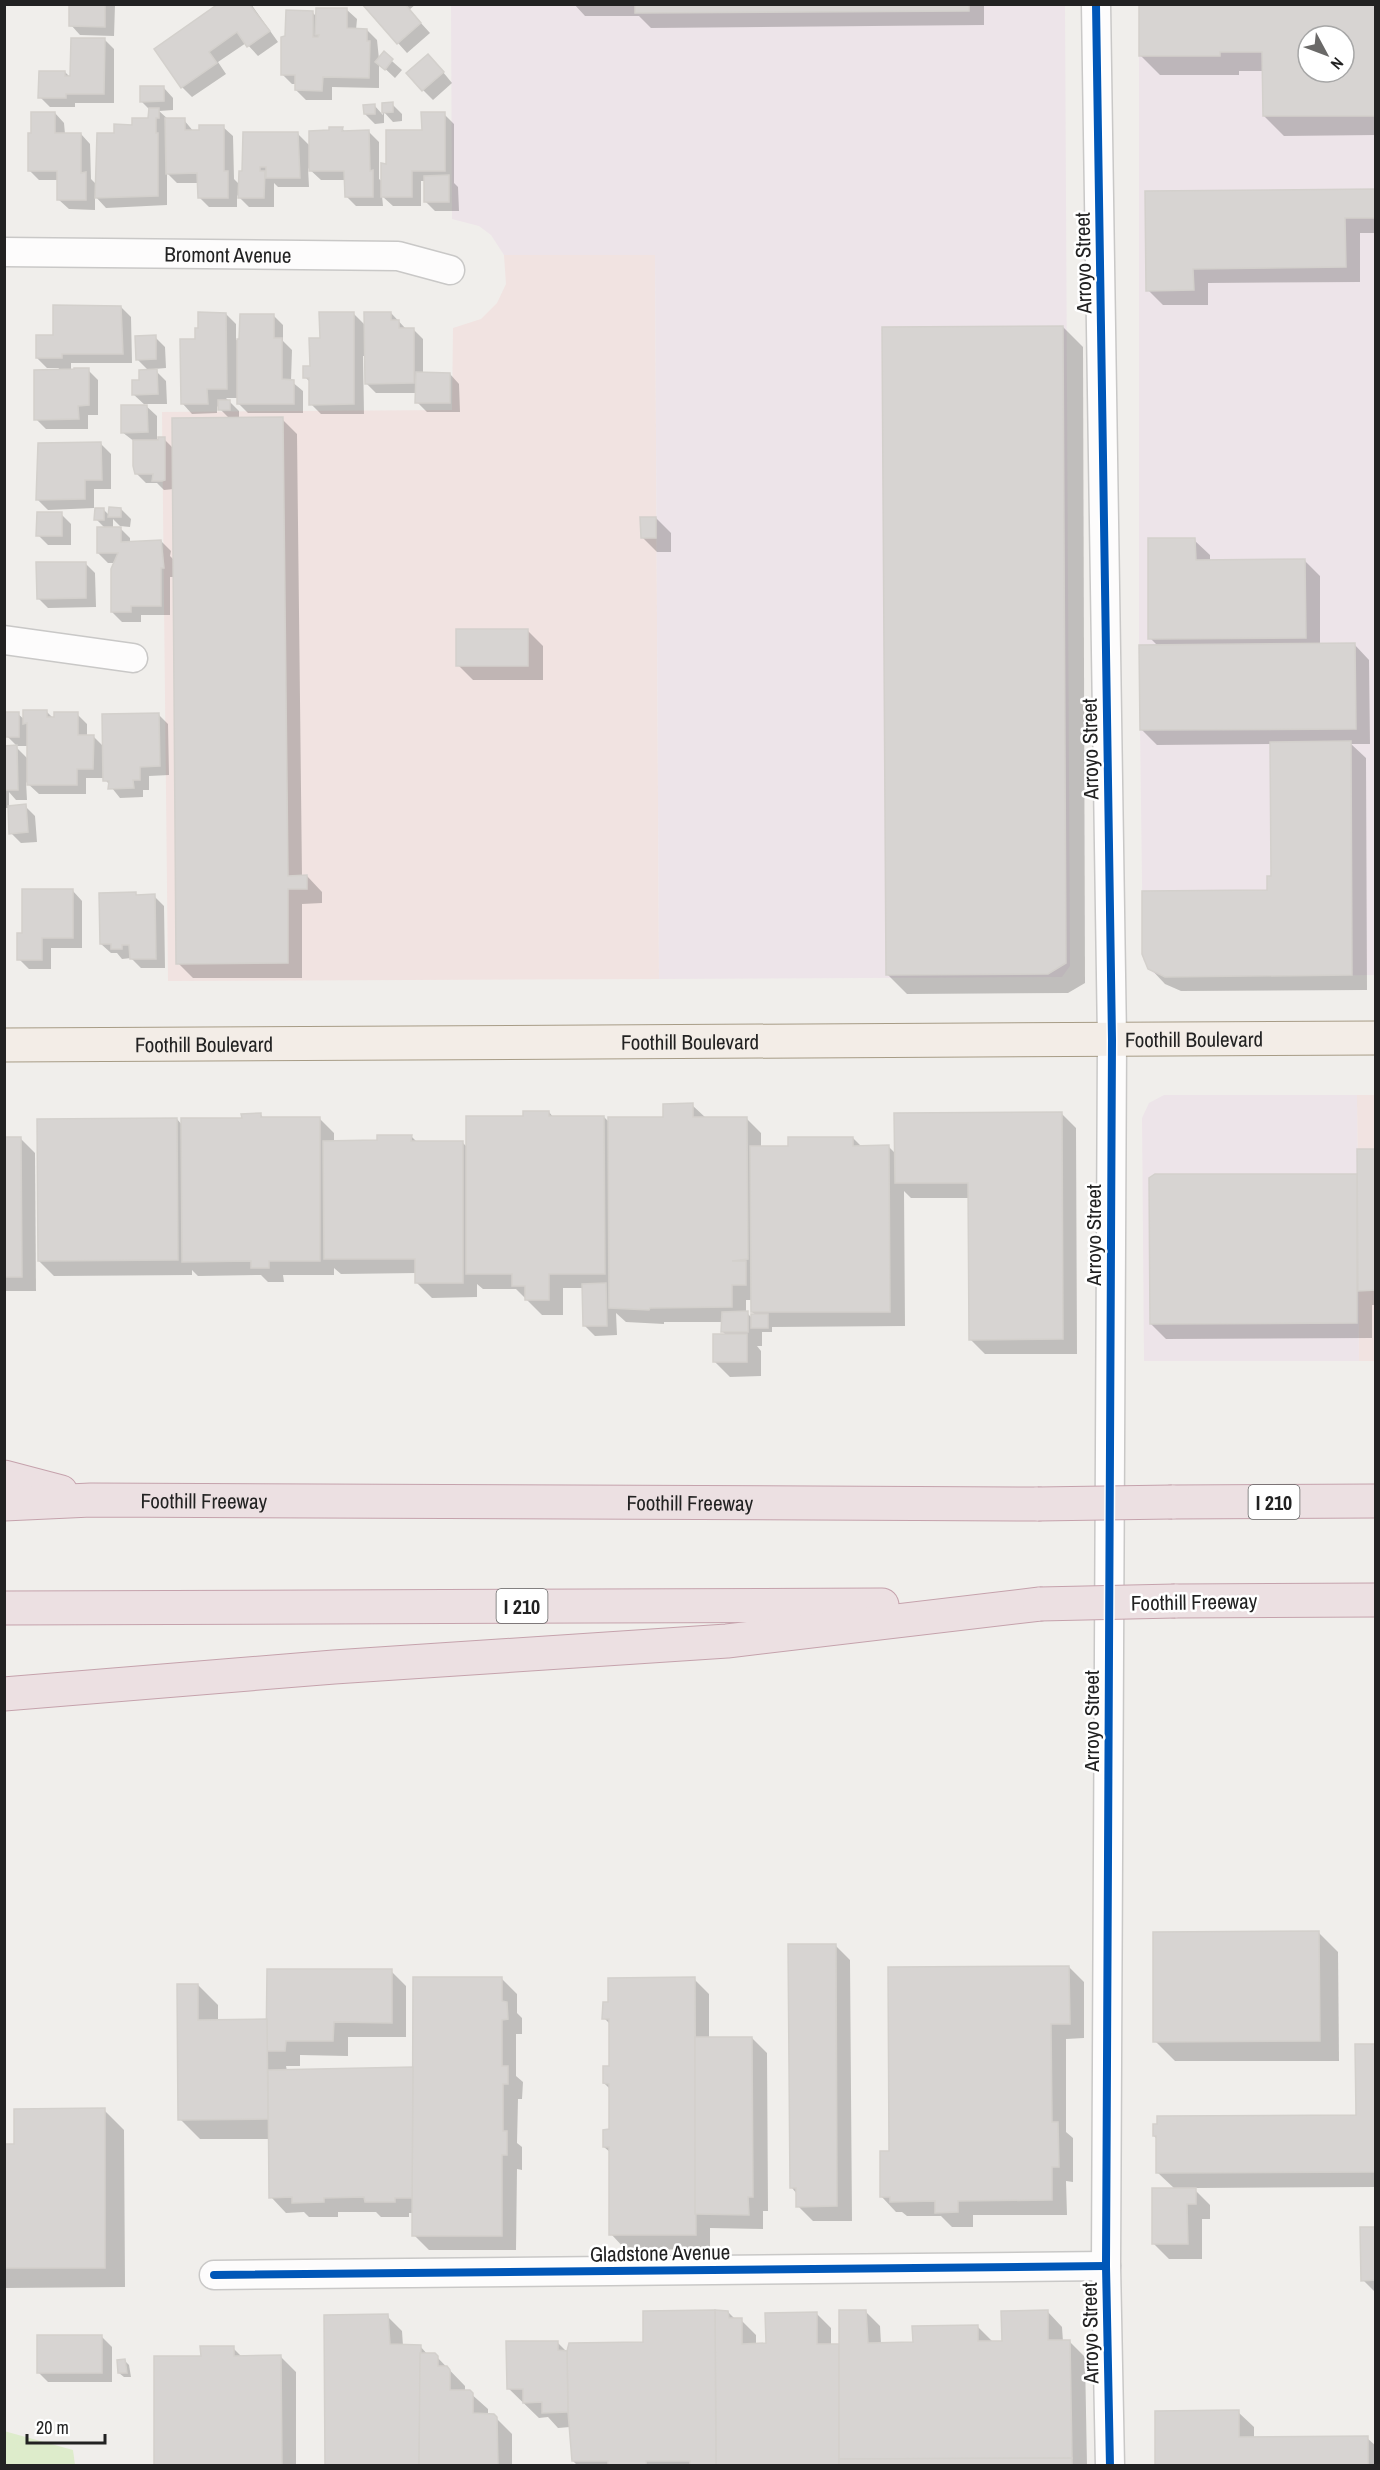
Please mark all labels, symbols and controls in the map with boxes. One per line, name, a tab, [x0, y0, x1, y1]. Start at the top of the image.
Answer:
north arrow	[1296, 24, 1356, 84]
text: N	[1326, 53, 1349, 75]
street label: Arroyo Street	[1068, 212, 1098, 315]
street label: Bromont Avenue	[164, 239, 292, 269]
street label: Arroyo Street	[1075, 698, 1105, 801]
street label: Foothill Boulevard	[1125, 1024, 1263, 1054]
street label: Foothill Boulevard	[621, 1027, 759, 1056]
street label: Foothill Boulevard	[135, 1029, 273, 1059]
street label: Arroyo Street	[1079, 1184, 1108, 1287]
road number: I 210	[1248, 1485, 1300, 1519]
street label: Foothill Freeway	[141, 1486, 268, 1515]
street label: Foothill Freeway	[627, 1488, 754, 1517]
street label: Foothill Freeway	[1131, 1586, 1258, 1618]
road number: I 210	[496, 1589, 548, 1623]
street label: Arroyo Street	[1077, 1670, 1106, 1773]
street label: Gladstone Avenue	[590, 2237, 730, 2269]
street label: Arroyo Street	[1075, 2282, 1105, 2385]
scale bar	[27, 2407, 105, 2445]
text: 20 m	[36, 2415, 69, 2440]

